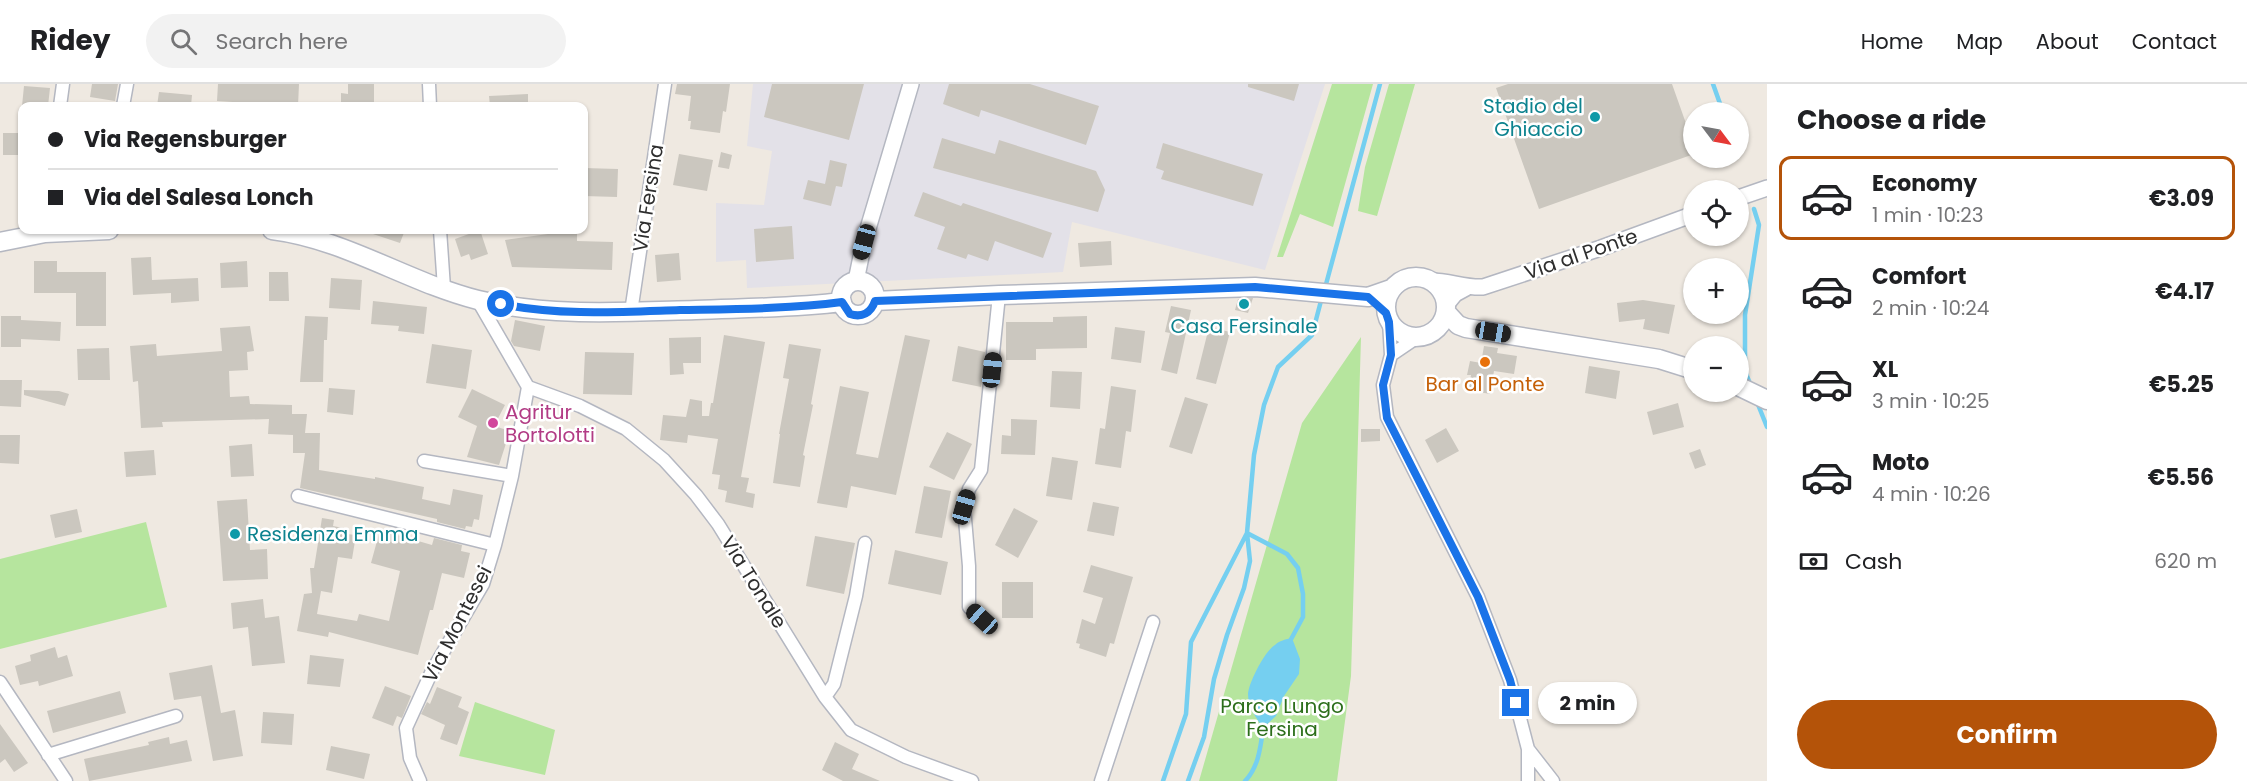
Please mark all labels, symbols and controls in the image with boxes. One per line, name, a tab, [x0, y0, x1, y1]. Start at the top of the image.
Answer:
search box	[146, 14, 566, 68]
text: Ridey	[30, 21, 110, 60]
icon: search	[167, 25, 200, 58]
text: Search here	[215, 26, 348, 57]
text: Home	[1861, 27, 1923, 56]
text: Map	[1956, 27, 2003, 56]
text: About	[2036, 27, 2099, 56]
text: Contact	[2132, 27, 2217, 56]
place label: Stadio del Ghiaccio	[1483, 92, 1583, 143]
text: Choose a ride	[1797, 101, 1986, 138]
north arrow	[1683, 102, 1749, 168]
map controls	[1683, 102, 1749, 402]
marker: Stadio del Ghiaccio	[1588, 110, 1602, 124]
text: Via Regensburger	[84, 124, 287, 155]
street label: Via Fersina	[626, 142, 670, 254]
text: Economy	[1872, 168, 1977, 199]
icon: car	[1800, 171, 1854, 225]
button: locate	[1683, 180, 1749, 246]
text: Via del Salesa Lonch	[84, 182, 314, 213]
text: €3.09	[2149, 183, 2214, 214]
text: 1 min · 10:23	[1872, 201, 1983, 229]
car	[851, 222, 877, 262]
street label: Via al Ponte	[1521, 222, 1641, 286]
button: +	[1683, 258, 1749, 324]
text: Comfort	[1872, 261, 1966, 292]
icon: car	[1800, 264, 1854, 318]
text: €4.17	[2155, 276, 2214, 307]
route start	[487, 290, 514, 317]
text: 2 min · 10:24	[1872, 294, 1989, 322]
marker: Casa Fersinale	[1237, 297, 1251, 311]
place label: Casa Fersinale	[1170, 312, 1318, 340]
car	[1474, 320, 1512, 344]
button: −	[1683, 336, 1749, 402]
car	[981, 351, 1003, 389]
text: XL	[1872, 354, 1898, 385]
marker: Bar al Ponte	[1478, 355, 1492, 369]
icon: car	[1800, 357, 1854, 411]
text: €5.25	[2149, 369, 2214, 400]
place label: Bar al Ponte	[1425, 370, 1545, 398]
text: 3 min · 10:25	[1872, 387, 1990, 415]
place label: Agritur Bortolotti	[505, 398, 595, 449]
marker: Agritur Bortolotti	[486, 416, 500, 430]
text: Moto	[1872, 447, 1929, 478]
icon: car	[1800, 450, 1854, 504]
text: €5.56	[2148, 462, 2214, 493]
text: 4 min · 10:26	[1872, 480, 1991, 508]
car	[950, 487, 978, 527]
place label: Residenza Emma	[247, 520, 419, 548]
marker: Residenza Emma	[228, 527, 242, 541]
street label: Via Tonale	[714, 530, 794, 634]
icon: cash	[1797, 545, 1830, 578]
text: Cash	[1845, 546, 1902, 577]
text: 620 m	[2154, 547, 2217, 575]
street label: Via Montesei	[416, 561, 498, 687]
car	[963, 600, 1001, 638]
callout: 2 min	[1537, 682, 1636, 724]
route end	[1502, 689, 1529, 716]
text: 2 min	[1559, 689, 1616, 717]
park label: Parco Lungo Fersina	[1220, 692, 1344, 743]
button: Confirm	[1797, 700, 2217, 769]

